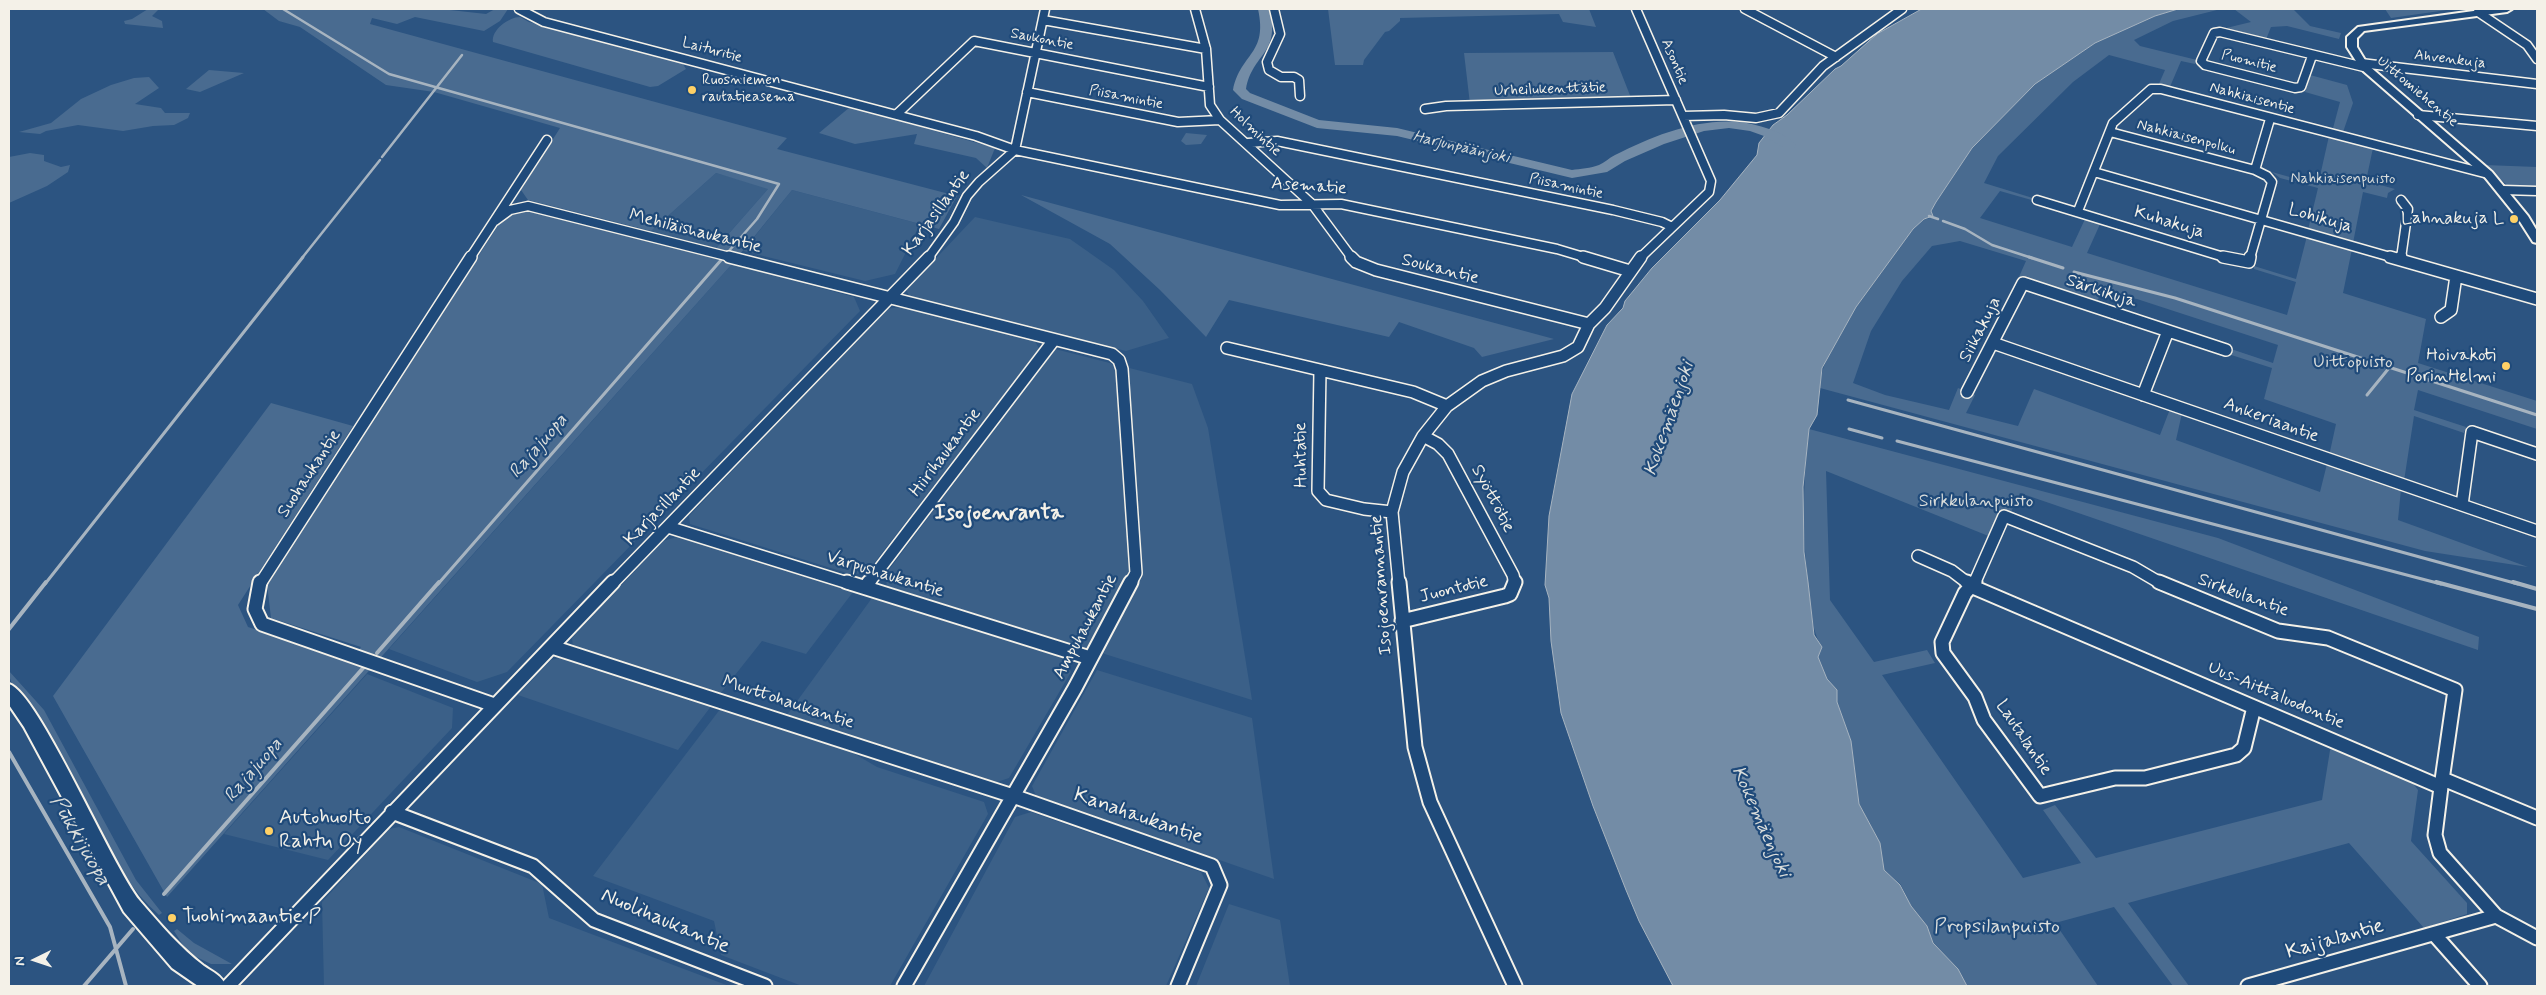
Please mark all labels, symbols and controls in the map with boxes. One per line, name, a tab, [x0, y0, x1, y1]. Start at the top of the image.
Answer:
street label: Saukontie	[1009, 25, 1075, 55]
street label: Laituritie	[680, 34, 744, 68]
street label: Asontie	[1656, 36, 1692, 88]
street label: Puomitie	[2219, 46, 2279, 78]
street label: Ahvenkuja	[2413, 47, 2487, 73]
street label: Uittomiehentie	[2373, 53, 2461, 131]
place label: Ruosniemen rautatieasema	[702, 72, 795, 107]
street label: Urheilukenttätie	[1494, 79, 1606, 101]
street label: Nahkiaisentie	[2207, 79, 2297, 119]
street label: Piisamintie	[1087, 82, 1165, 114]
marker: Ruosniemen rautatieasema	[686, 84, 698, 96]
street label: Holmintie	[1225, 104, 1285, 160]
street label: Nahkiaisenpolku	[2135, 116, 2237, 160]
water label: Harjunpäänjoki	[1411, 128, 1511, 168]
street label: Karjasillantie	[899, 166, 975, 260]
street label: Piisamintie	[1527, 170, 1605, 204]
park label: Nahkiaisenpuisto	[2291, 171, 2395, 189]
street label: Asematie	[1271, 174, 1347, 200]
street label: Lohikuja	[2286, 200, 2354, 238]
street label: Kuhakuja	[2131, 202, 2207, 244]
street label: Mehiläishaukantie	[626, 205, 764, 259]
place label: Lahnakuja L	[2401, 208, 2504, 230]
marker: Lahnakuja L	[2508, 213, 2520, 225]
street label: Soukantie	[1399, 250, 1481, 290]
street label: Särkikuja	[2063, 270, 2139, 314]
street label: Siikakuja	[1955, 293, 2007, 367]
place label: Hoivakoti PorinHelmi	[2406, 345, 2496, 388]
park label: Uittopuisto	[2313, 352, 2393, 374]
water label: Kokemäenjoki	[1640, 359, 1700, 479]
marker: Hoivakoti PorinHelmi	[2500, 360, 2512, 372]
street label: Ankeriaantie	[2220, 394, 2322, 448]
street label: Hiirihaukantie	[906, 404, 986, 502]
water label: Rajajuopa	[505, 410, 573, 484]
street label: Huhtatie	[1291, 422, 1313, 488]
street label: Suohaukantie	[274, 426, 346, 522]
street label: Syöttötie	[1465, 461, 1519, 537]
street label: Karjasillantie	[620, 463, 706, 551]
park label: Sirkkulanpuisto	[1919, 491, 2033, 513]
district label: Isojoenranta	[934, 501, 1064, 527]
street label: Isojoenrannantie	[1366, 514, 1398, 656]
street label: Varpushaukantie	[824, 547, 946, 603]
street label: Sirkkulantie	[2195, 570, 2291, 622]
street label: Ampuhaukantie	[1049, 571, 1123, 683]
street label: Juontotie	[1418, 571, 1490, 609]
street label: Uus-Aittaluodontie	[2204, 657, 2348, 735]
street label: Muuttohaukantie	[719, 672, 857, 734]
street label: Lautalantie	[1990, 696, 2056, 780]
water label: Rajajuopa	[220, 734, 288, 808]
water label: Kokemäenjoki	[1725, 763, 1795, 881]
street label: Kanahaukantie	[1070, 783, 1206, 851]
water label: Pukkijuopa	[43, 791, 115, 891]
place label: Autohuolto Rahtu Oy	[279, 806, 371, 856]
marker: Autohuolto Rahtu Oy	[263, 825, 275, 837]
street label: Nuolihaukantie	[597, 884, 733, 960]
place label: Tuohimaantie P	[182, 905, 321, 931]
marker: Tuohimaantie P	[166, 912, 178, 924]
street label: Kaijalantie	[2283, 914, 2387, 966]
park label: Propsilanpuisto	[1934, 915, 2060, 941]
north arrow	[10, 935, 60, 985]
text: N	[11, 956, 29, 966]

